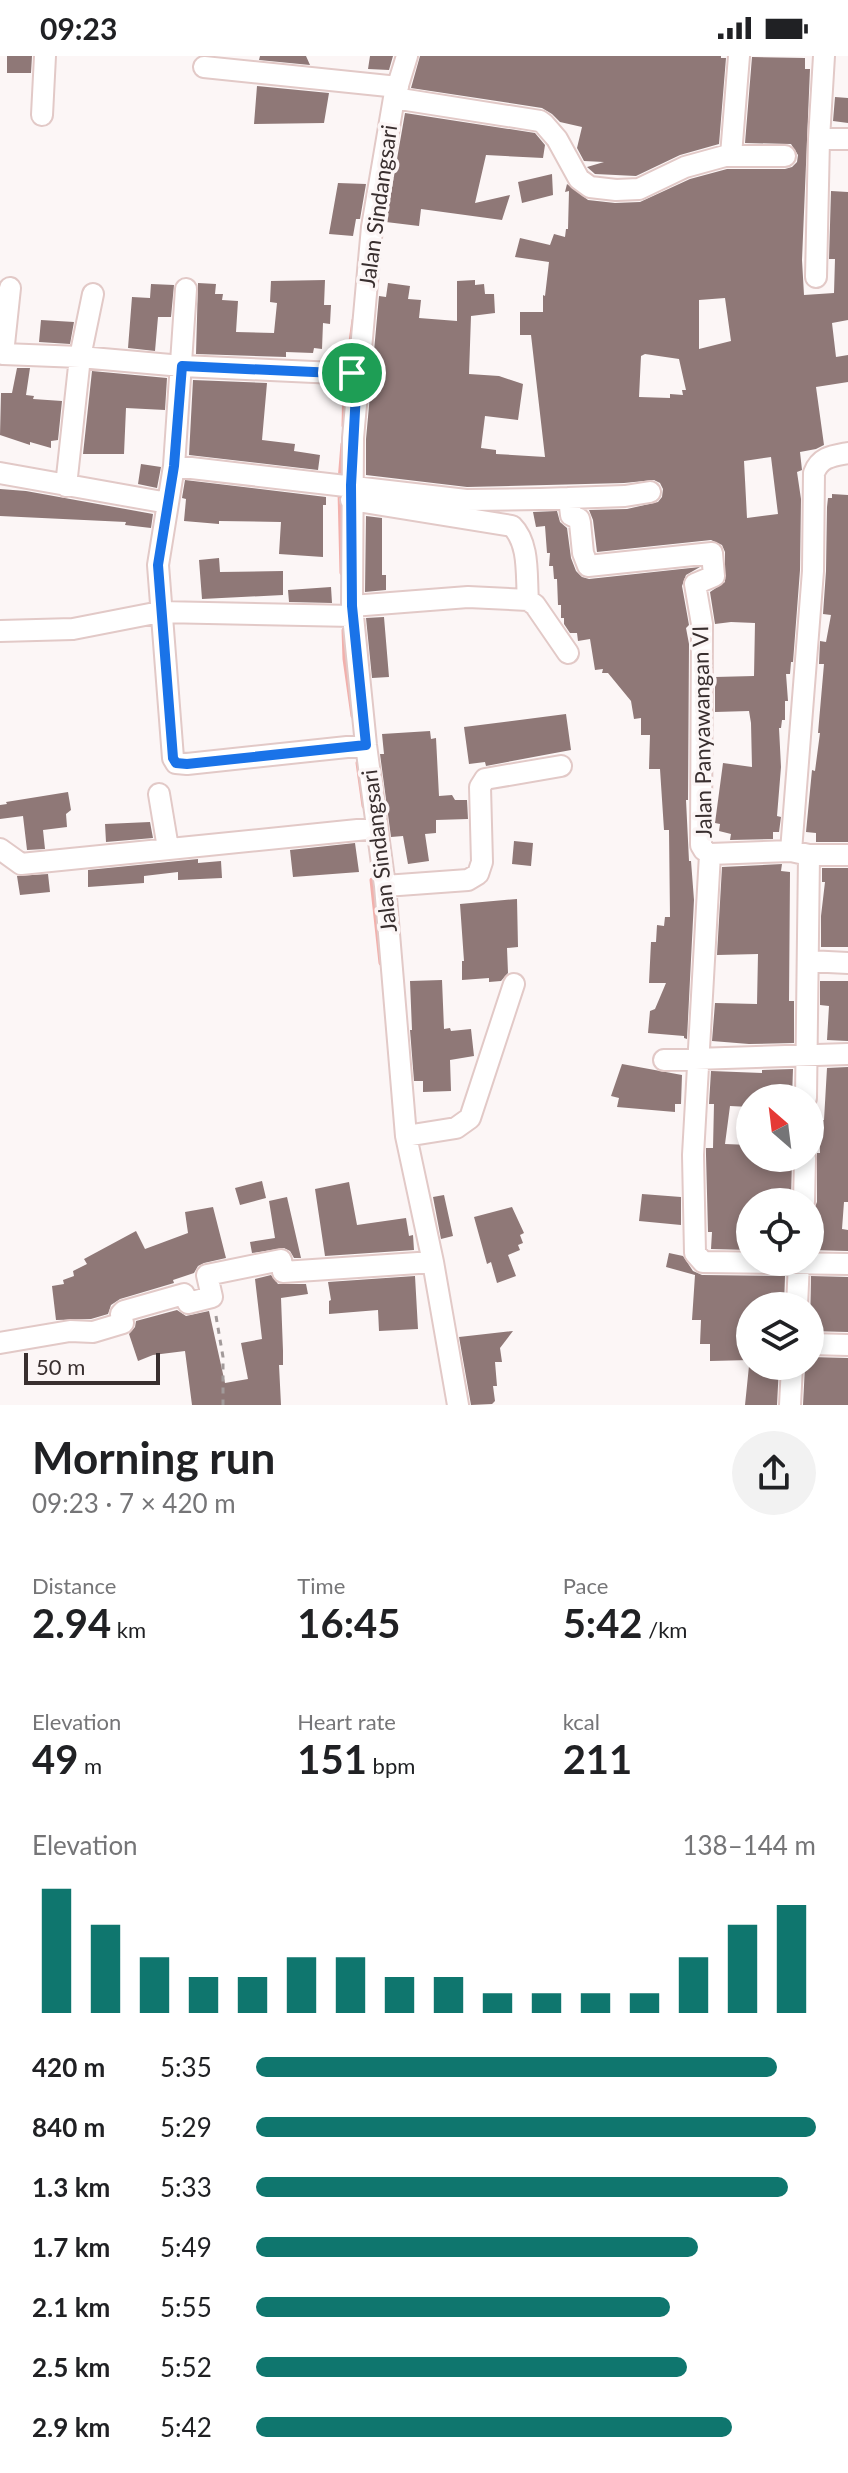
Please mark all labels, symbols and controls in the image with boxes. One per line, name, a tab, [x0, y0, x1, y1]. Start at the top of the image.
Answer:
text: 09:23	[40, 10, 117, 46]
street label: Jalan Sindangsari	[353, 123, 402, 289]
pin	[318, 339, 386, 407]
icon: arrive	[330, 351, 374, 395]
street label: Jalan Panyawangan VI	[686, 626, 717, 838]
street label: Jalan Sindangsari	[355, 768, 402, 934]
north arrow	[736, 1084, 824, 1172]
map controls	[736, 1084, 824, 1380]
button: locate	[736, 1188, 824, 1276]
button: layers	[736, 1292, 824, 1380]
scale bar	[24, 1349, 160, 1385]
text: 50 m	[36, 1353, 85, 1380]
text: Morning run	[32, 1431, 275, 1483]
button: share	[732, 1431, 816, 1515]
text: 09:23 · 7 × 420 m	[32, 1487, 236, 1519]
text: Distance	[32, 1572, 116, 1599]
text: Time	[297, 1572, 345, 1599]
text: Pace	[563, 1572, 608, 1599]
text: 2.94	[32, 1599, 111, 1647]
text: 16:45	[297, 1599, 400, 1647]
text: 5:42	[563, 1599, 643, 1647]
text: km	[111, 1616, 146, 1643]
text: /km	[643, 1616, 687, 1643]
text: Elevation	[32, 1708, 121, 1735]
text: Heart rate	[297, 1708, 396, 1735]
text: kcal	[563, 1708, 600, 1735]
text: 49	[32, 1735, 78, 1783]
text: 151	[297, 1735, 367, 1783]
text: 211	[563, 1735, 632, 1783]
text: m	[78, 1752, 102, 1779]
text: bpm	[367, 1752, 415, 1779]
text: Elevation	[32, 1829, 138, 1861]
text: 138–144 m	[682, 1829, 816, 1861]
text: 420 m	[32, 2051, 105, 2083]
text: 5:35	[160, 2051, 212, 2083]
text: 840 m	[32, 2111, 105, 2143]
text: 5:29	[160, 2111, 212, 2143]
text: 1.3 km	[32, 2171, 110, 2203]
text: 5:33	[160, 2171, 212, 2203]
text: 1.7 km	[32, 2231, 110, 2263]
text: 5:49	[160, 2231, 212, 2263]
text: 2.1 km	[32, 2291, 110, 2323]
text: 5:55	[160, 2291, 212, 2323]
text: 2.5 km	[32, 2351, 110, 2383]
text: 5:52	[160, 2351, 212, 2383]
text: 2.9 km	[32, 2411, 110, 2443]
text: 5:42	[160, 2411, 212, 2443]

